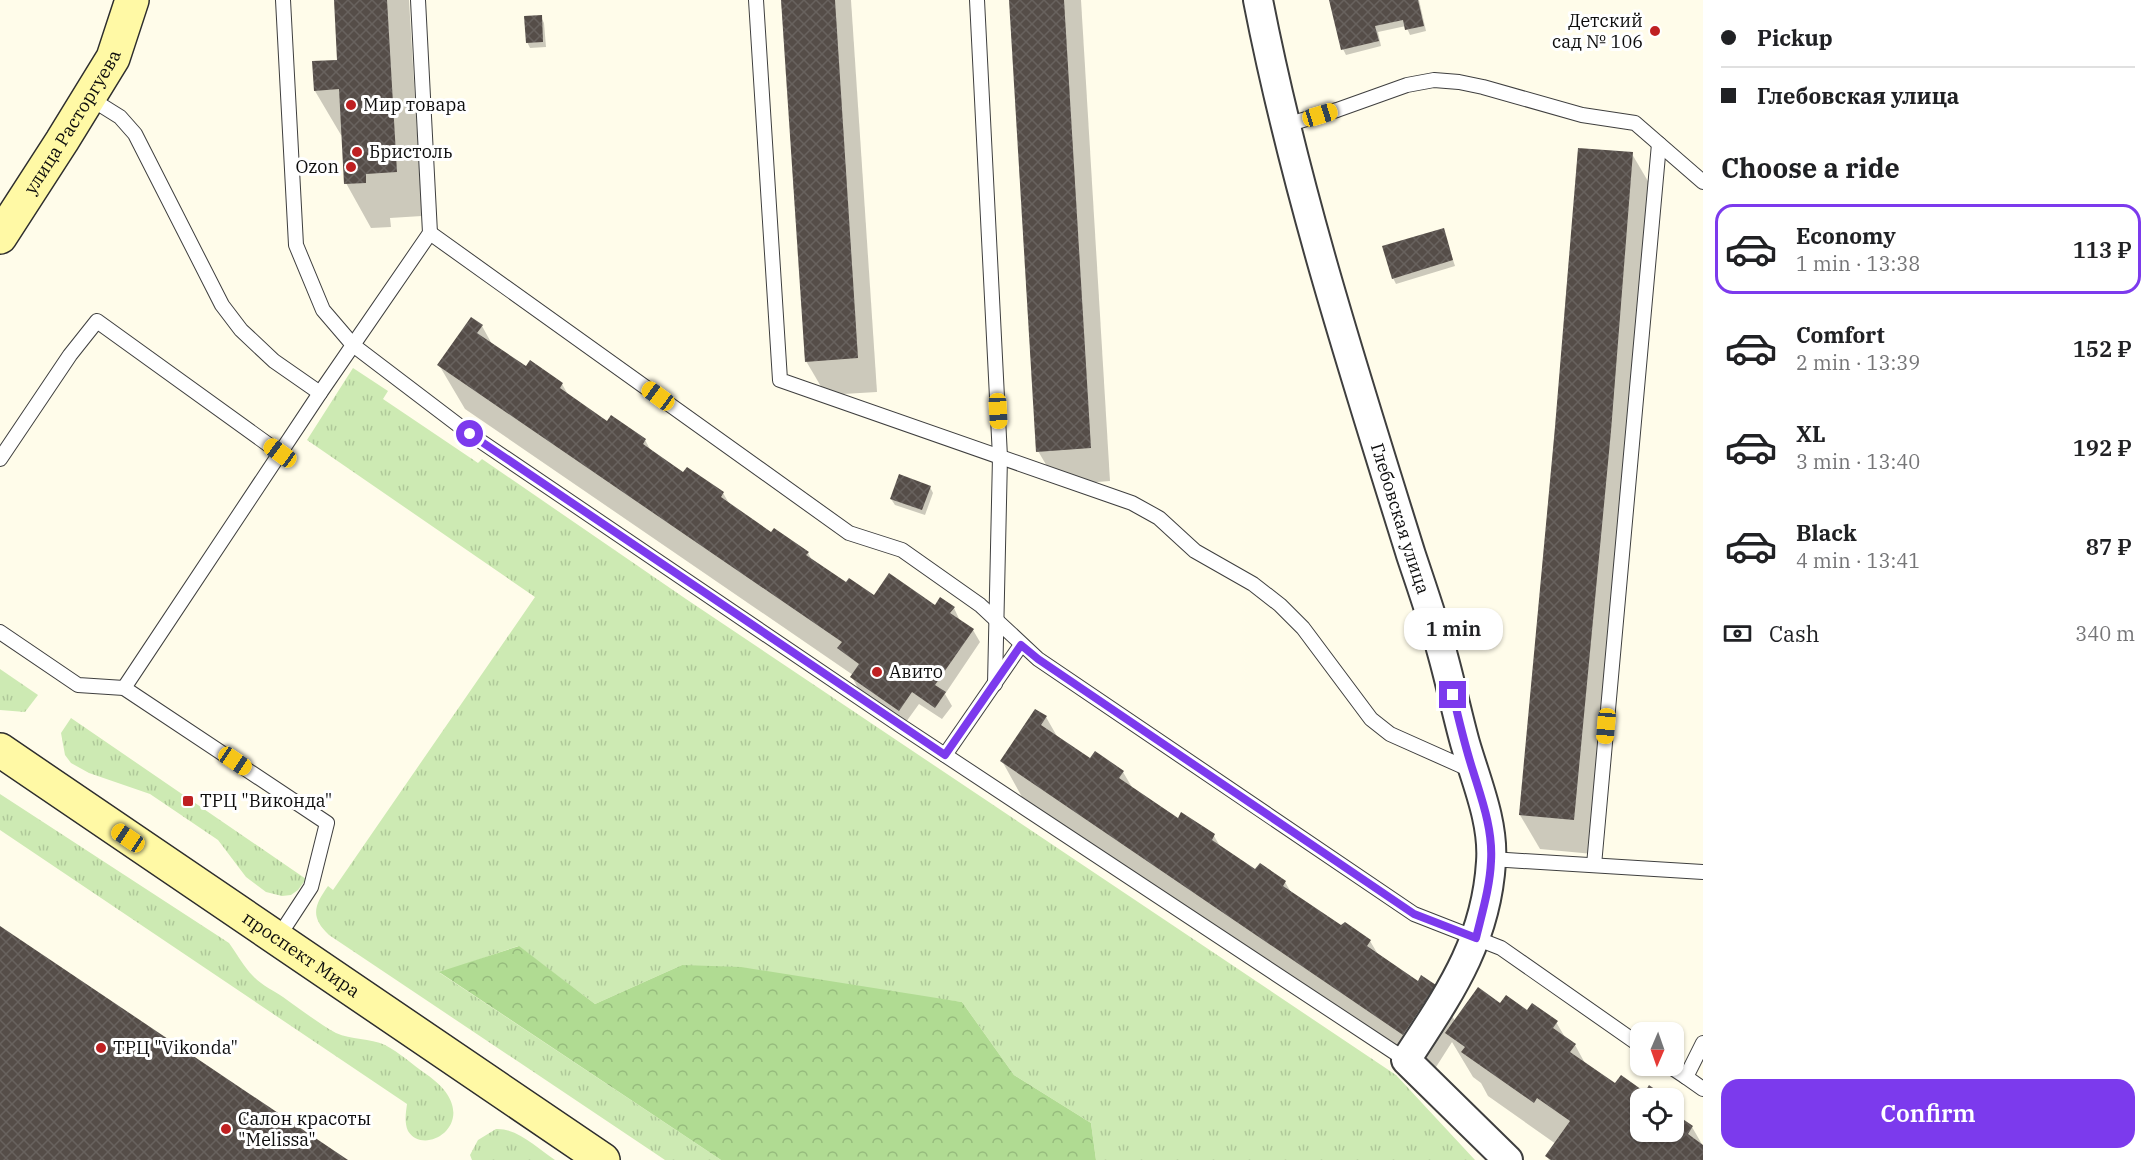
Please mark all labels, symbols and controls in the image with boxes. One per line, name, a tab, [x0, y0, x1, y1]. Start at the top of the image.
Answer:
place label: Детский сад № 106	[1552, 9, 1643, 53]
text: Pickup	[1757, 23, 1833, 52]
marker: Детский сад № 106	[1648, 24, 1662, 38]
street label: улица Расторгуева	[19, 47, 126, 199]
text: Глебовская улица	[1757, 81, 1959, 110]
place label: Мир товара	[363, 93, 467, 116]
marker: Мир товара	[344, 98, 358, 112]
car	[1300, 101, 1340, 129]
place label: Бристоль	[369, 140, 453, 163]
marker: Бристоль	[350, 145, 364, 159]
text: Choose a ride	[1721, 150, 1900, 185]
place label: Ozon	[295, 155, 339, 178]
marker: Ozon	[344, 160, 358, 174]
text: Economy	[1796, 221, 1896, 250]
icon: car	[1724, 222, 1778, 276]
text: 113 ₽	[2073, 235, 2132, 264]
text: 1 min · 13:38	[1796, 250, 1920, 277]
text: Comfort	[1796, 320, 1885, 349]
icon: car	[1724, 321, 1778, 375]
text: 152 ₽	[2073, 334, 2132, 363]
text: 2 min · 13:39	[1796, 349, 1920, 376]
car	[638, 378, 678, 414]
car	[988, 393, 1008, 429]
text: XL	[1796, 419, 1826, 448]
route start	[456, 420, 483, 447]
icon: car	[1724, 420, 1778, 474]
text: 192 ₽	[2073, 433, 2132, 462]
car	[260, 435, 300, 471]
street label: Глебовская улица	[1366, 440, 1435, 597]
text: 3 min · 13:40	[1796, 448, 1920, 475]
text: Black	[1796, 518, 1857, 547]
icon: car	[1724, 519, 1778, 573]
text: 87 ₽	[2086, 532, 2132, 561]
text: 4 min · 13:41	[1796, 547, 1920, 574]
callout: 1 min	[1404, 608, 1502, 650]
text: 1 min	[1426, 615, 1481, 642]
icon: cash	[1721, 617, 1754, 650]
text: Cash	[1769, 619, 1820, 648]
text: 340 m	[2075, 620, 2135, 647]
place label: Авито	[889, 660, 943, 683]
marker: Авито	[870, 665, 884, 679]
route end	[1439, 681, 1466, 708]
car	[1595, 707, 1617, 745]
car	[215, 743, 255, 779]
place label: ТРЦ "Виконда"	[200, 789, 332, 812]
marker: ТРЦ "Виконда"	[181, 794, 195, 808]
car	[108, 820, 148, 856]
street label: проспект Мира	[238, 906, 365, 1002]
north arrow	[1630, 1022, 1684, 1076]
map controls	[1630, 1022, 1684, 1142]
place label: ТРЦ "Vikonda"	[113, 1036, 238, 1059]
marker: ТРЦ "Vikonda"	[94, 1041, 108, 1055]
button: Confirm	[1721, 1079, 2135, 1148]
button: locate	[1630, 1088, 1684, 1142]
place label: Салон красоты "Melissa"	[238, 1107, 371, 1151]
marker: Салон красоты "Melissa"	[219, 1122, 233, 1136]

